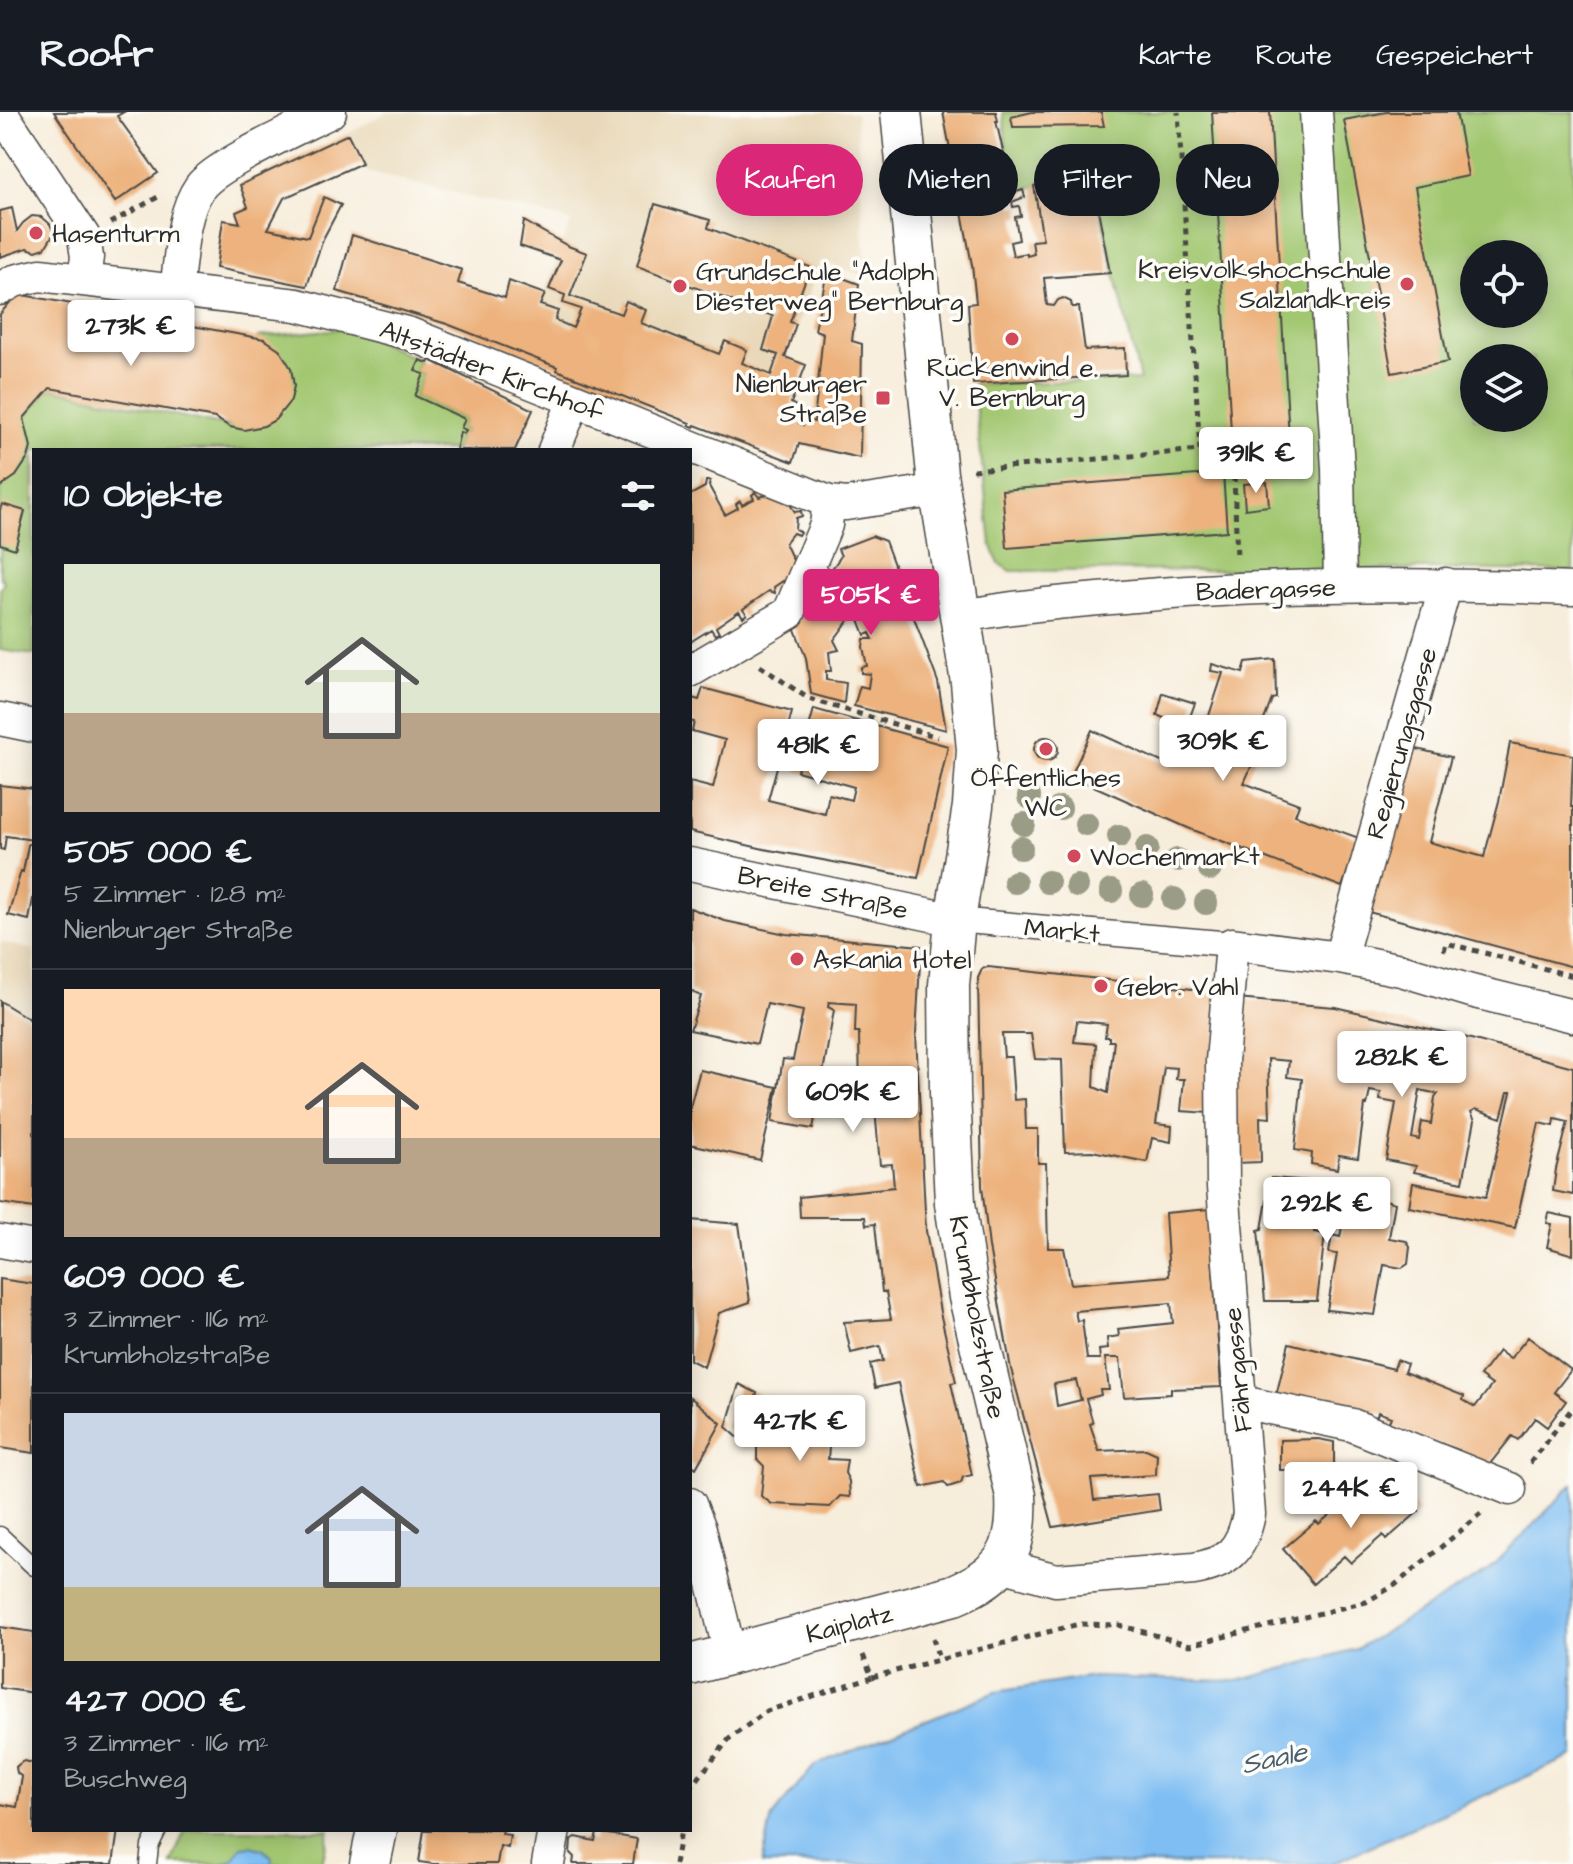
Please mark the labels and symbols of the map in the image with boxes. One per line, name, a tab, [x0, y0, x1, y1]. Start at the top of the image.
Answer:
place label: Hasenturm	[52, 216, 180, 252]
marker: Hasenturm	[27, 224, 45, 242]
place label: Kreisvolkshochschule Salzlandkreis	[1138, 252, 1391, 318]
place label: Grundschule "Adolph Diesterweg" Bernburg	[696, 254, 963, 322]
marker: Kreisvolkshochschule Salzlandkreis	[1398, 275, 1416, 293]
marker: Grundschule "Adolph Diesterweg" Bernburg	[671, 277, 689, 295]
pin: 273K €	[66, 300, 196, 368]
street label: Altstädter Kirchhof	[375, 312, 609, 430]
marker: Rückenwind e. V. Bernburg	[1003, 330, 1021, 348]
place label: Rückenwind e. V. Bernburg	[927, 350, 1097, 418]
place label: Nienburger Straße	[736, 366, 867, 432]
marker: Nienburger Straße	[874, 389, 892, 407]
pin: 391K €	[1191, 427, 1321, 495]
pin: 505K €	[806, 569, 936, 637]
street label: Badergasse	[1195, 570, 1337, 612]
street label: Regierungsgasse	[1357, 643, 1448, 844]
pin: 309K €	[1158, 715, 1288, 783]
pin: 481K €	[753, 719, 883, 787]
marker: Öffentliches WC	[1037, 740, 1055, 758]
place label: Öffentliches WC	[971, 760, 1121, 826]
place label: Wochenmarkt	[1090, 839, 1260, 875]
marker: Wochenmarkt	[1065, 847, 1083, 865]
street label: Breite Straße	[734, 857, 911, 929]
street label: Markt	[1023, 910, 1102, 952]
place label: Askania Hotel	[813, 942, 972, 978]
marker: Askania Hotel	[788, 950, 806, 968]
place label: Gebr. Vahl	[1117, 969, 1239, 1005]
marker: Gebr. Vahl	[1092, 977, 1110, 995]
pin: 282K €	[1337, 1031, 1467, 1099]
pin: 609K €	[788, 1066, 918, 1134]
pin: 292K €	[1262, 1177, 1392, 1245]
street label: Krumbholzstraße	[940, 1213, 1014, 1422]
street label: Fährgasse	[1215, 1306, 1263, 1434]
pin: 427K €	[735, 1395, 865, 1463]
pin: 244K €	[1286, 1462, 1416, 1530]
street label: Kaiplatz	[802, 1595, 897, 1653]
water label: Saale	[1238, 1732, 1312, 1784]

